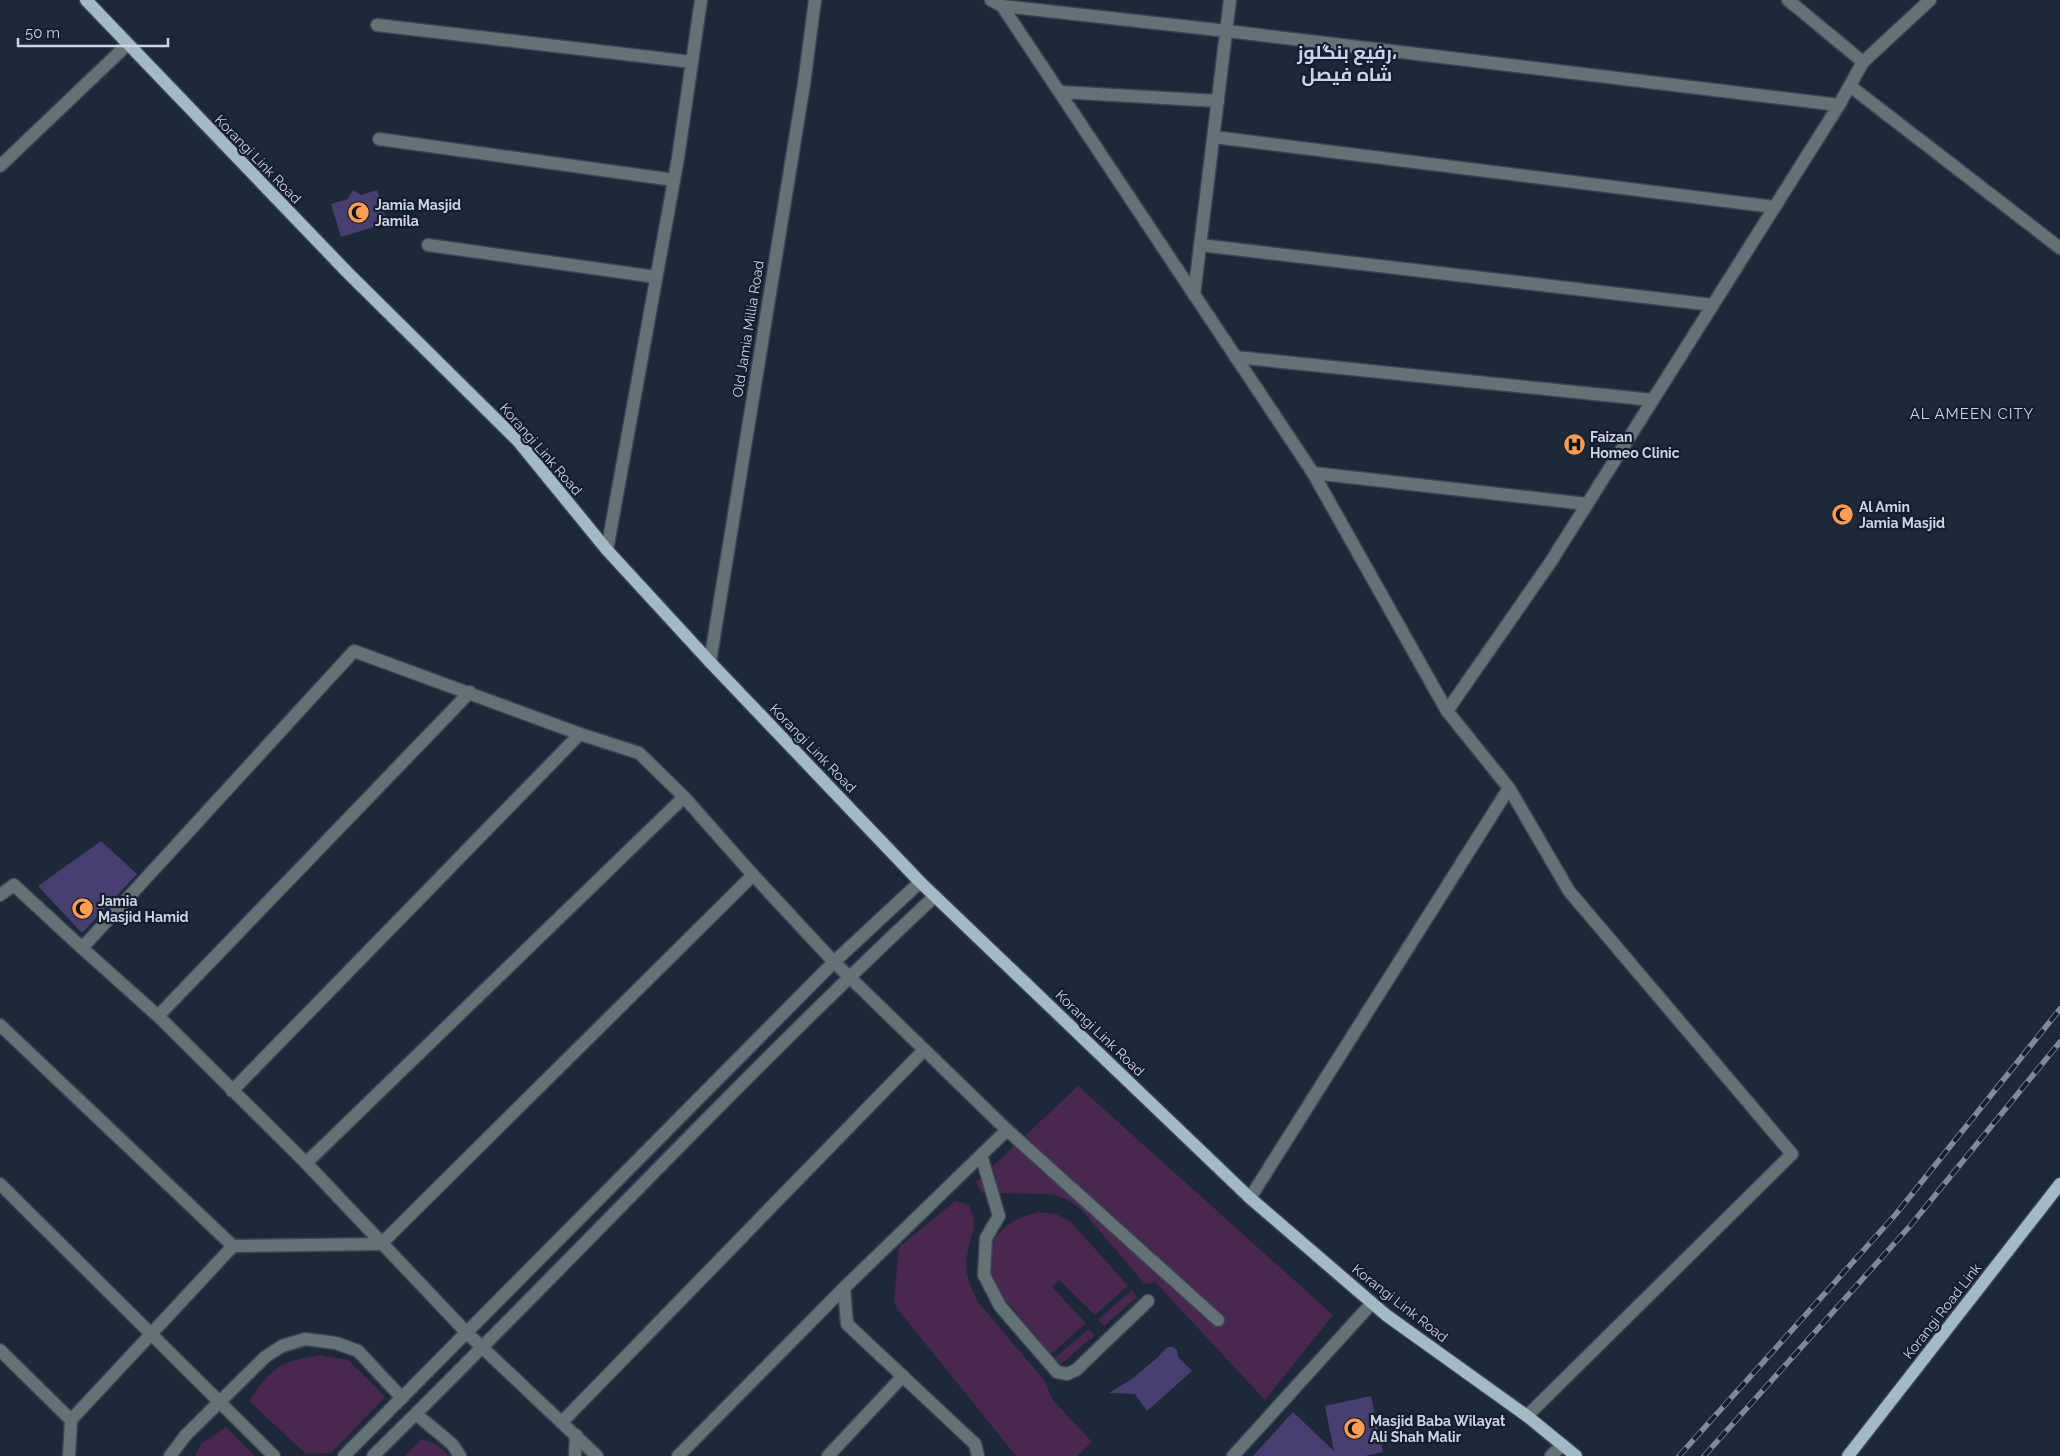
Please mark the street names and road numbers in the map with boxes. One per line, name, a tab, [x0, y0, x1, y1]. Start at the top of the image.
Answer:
street label: Korangi Link Road	[212, 111, 304, 207]
street label: Old Jamia Millia Road	[729, 259, 767, 399]
street label: Korangi Link Road	[497, 400, 585, 498]
street label: Korangi Link Road	[767, 700, 859, 796]
street label: Korangi Link Road	[1052, 987, 1148, 1079]
street label: Korangi Road Link	[1900, 1260, 1985, 1362]
street label: Korangi Link Road	[1349, 1261, 1451, 1345]

